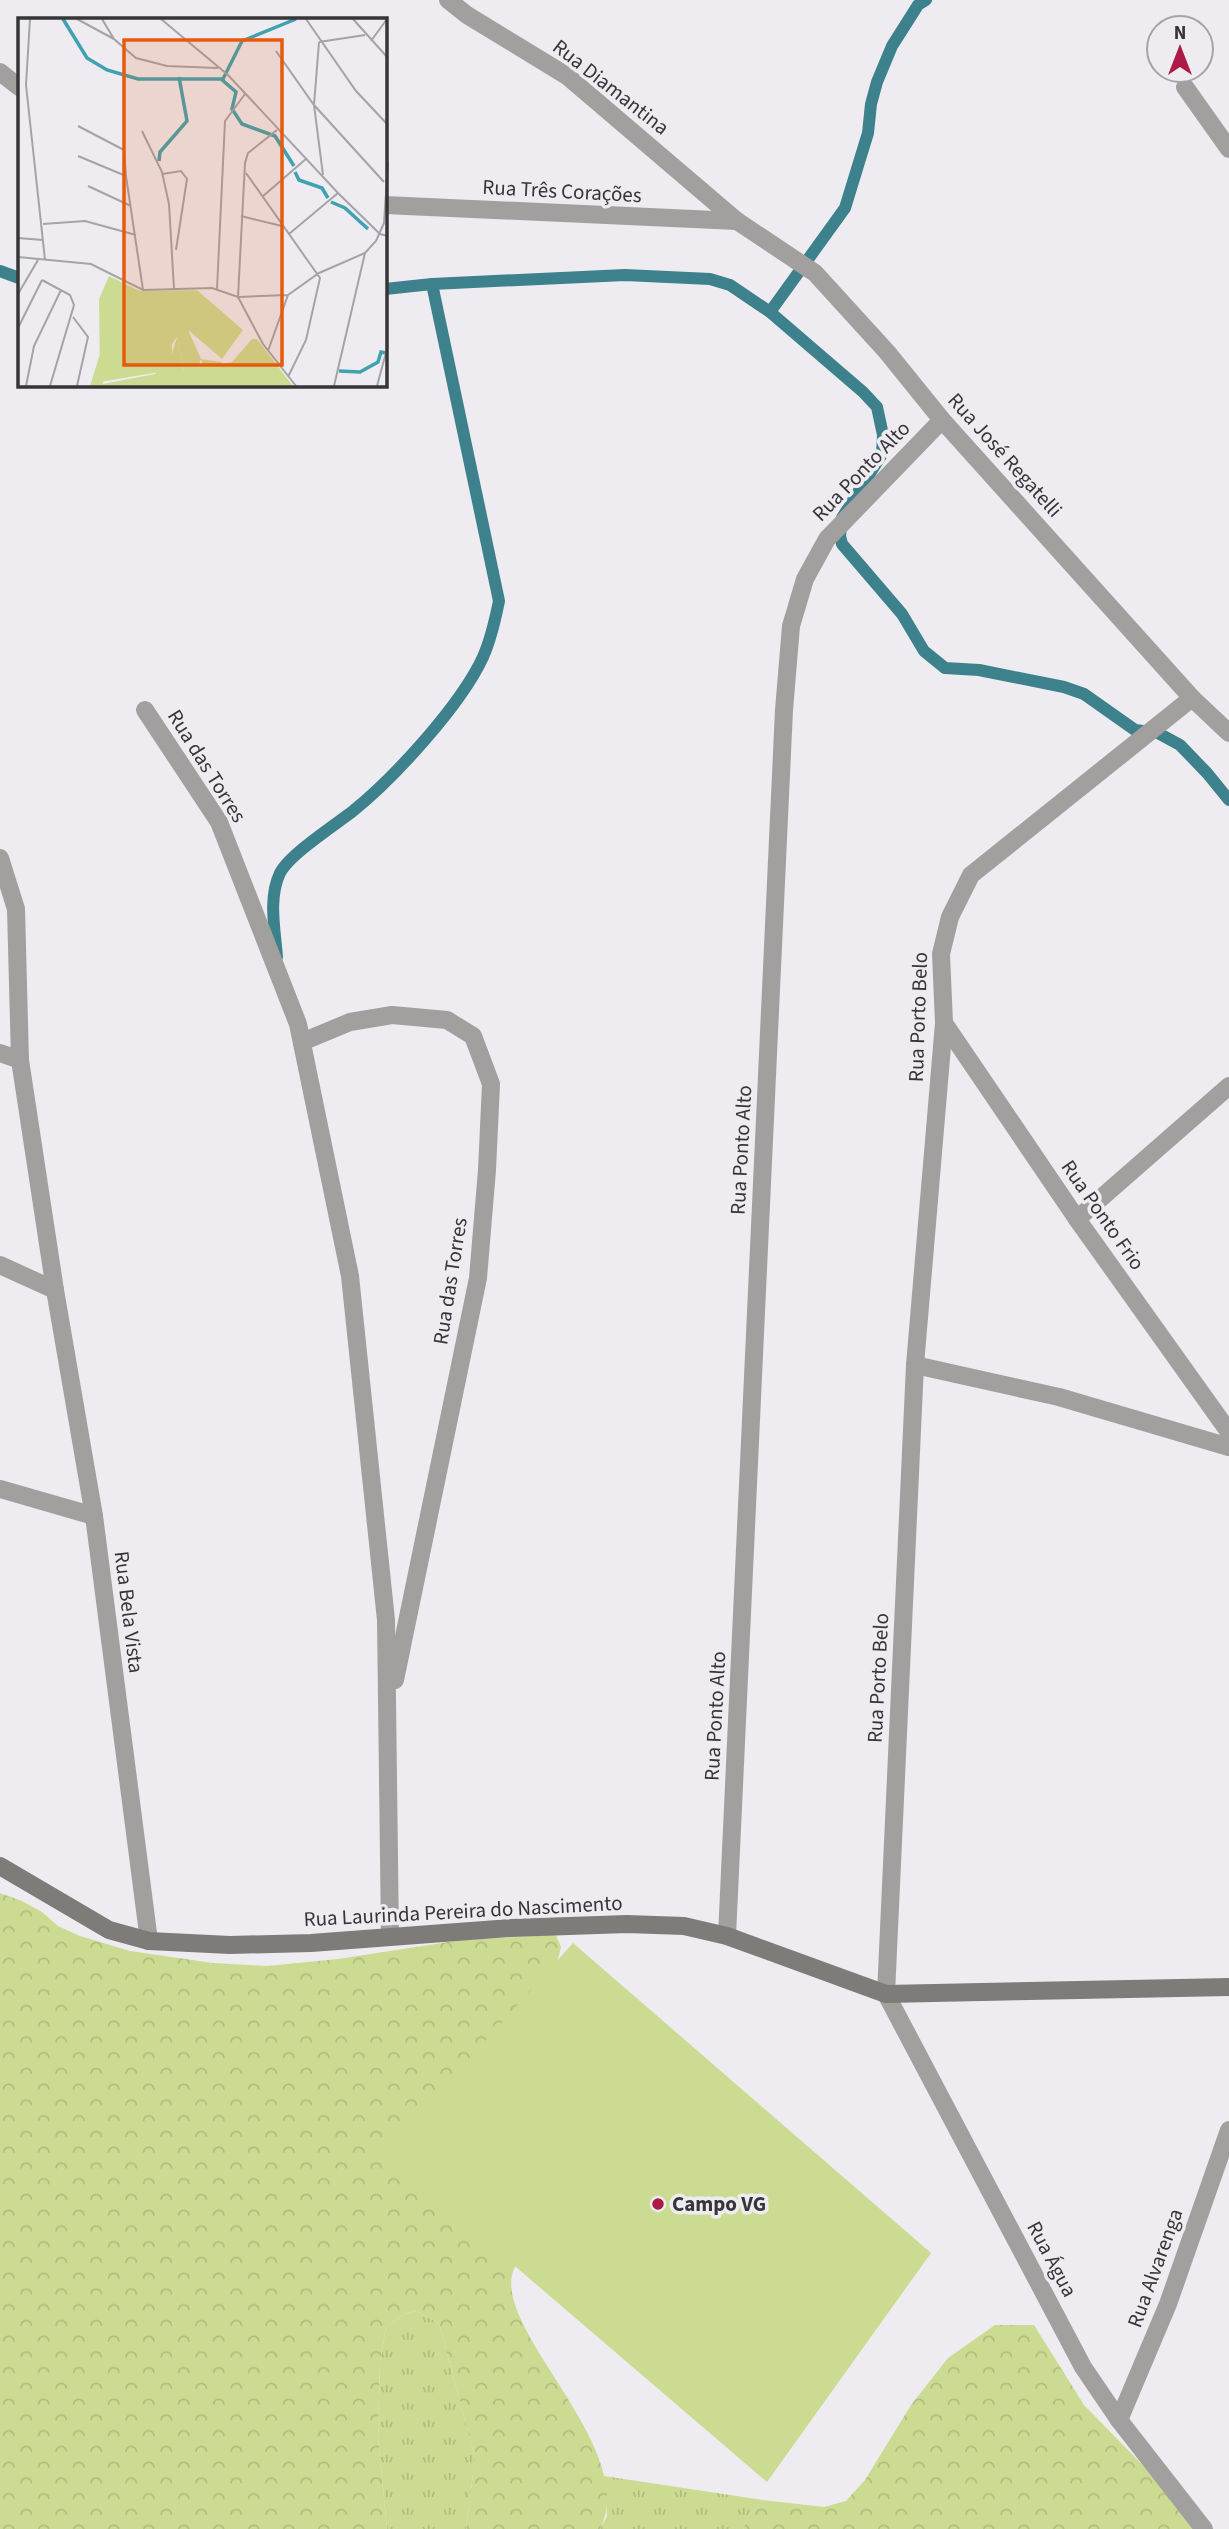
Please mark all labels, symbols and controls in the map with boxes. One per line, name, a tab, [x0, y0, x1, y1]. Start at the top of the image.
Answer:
north arrow	[1145, 14, 1215, 84]
inset map	[18, 18, 387, 387]
text: N	[1174, 20, 1186, 47]
street label: Rua Diamantina	[546, 32, 676, 142]
street label: Rua Três Corações	[482, 172, 643, 210]
street label: Rua José Regatelli	[941, 386, 1069, 524]
street label: Rua Ponto Alto	[805, 414, 917, 528]
street label: Rua das Torres	[160, 704, 254, 828]
street label: Rua Porto Belo	[901, 951, 935, 1083]
street label: Rua Ponto Alto	[723, 1084, 759, 1216]
street label: Rua Ponto Frio	[1054, 1154, 1152, 1276]
street label: Rua das Torres	[425, 1215, 475, 1347]
street label: Rua Bela Vista	[107, 1549, 151, 1675]
street label: Rua Porto Belo	[860, 1612, 896, 1744]
street label: Rua Ponto Alto	[697, 1650, 733, 1782]
street label: Rua Laurinda Pereira do Nascimento	[303, 1888, 623, 1934]
place label: Campo VG	[672, 2189, 766, 2219]
marker: Campo VG	[650, 2196, 666, 2212]
street label: Rua Alvarenga	[1120, 2204, 1190, 2332]
street label: Rua Água	[1019, 2216, 1085, 2302]

